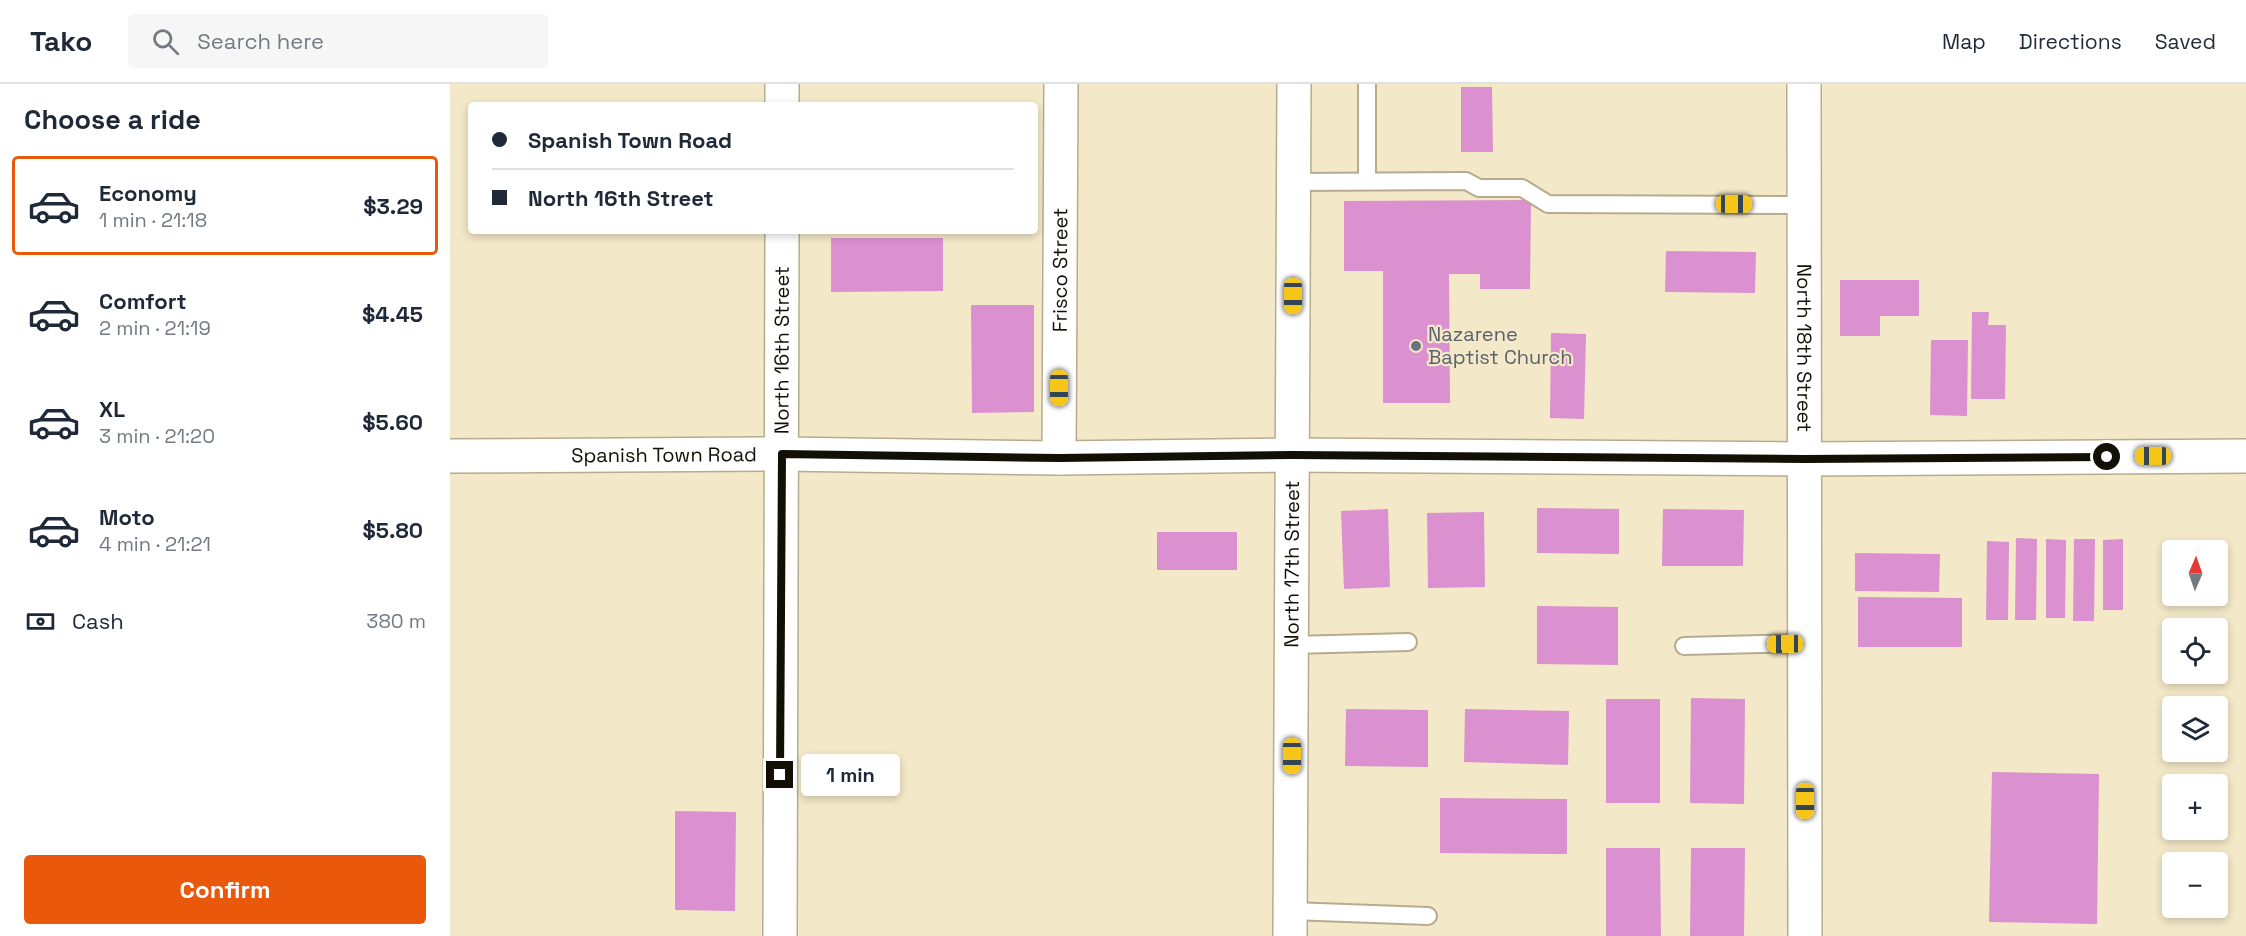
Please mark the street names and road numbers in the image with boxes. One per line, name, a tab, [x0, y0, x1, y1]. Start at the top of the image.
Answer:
street label: Frisco Street	[1047, 208, 1073, 332]
street label: North 18th Street	[1791, 264, 1817, 432]
street label: North 16th Street	[768, 266, 795, 434]
street label: Spanish Town Road	[571, 441, 757, 468]
street label: North 17th Street	[1278, 480, 1305, 648]

